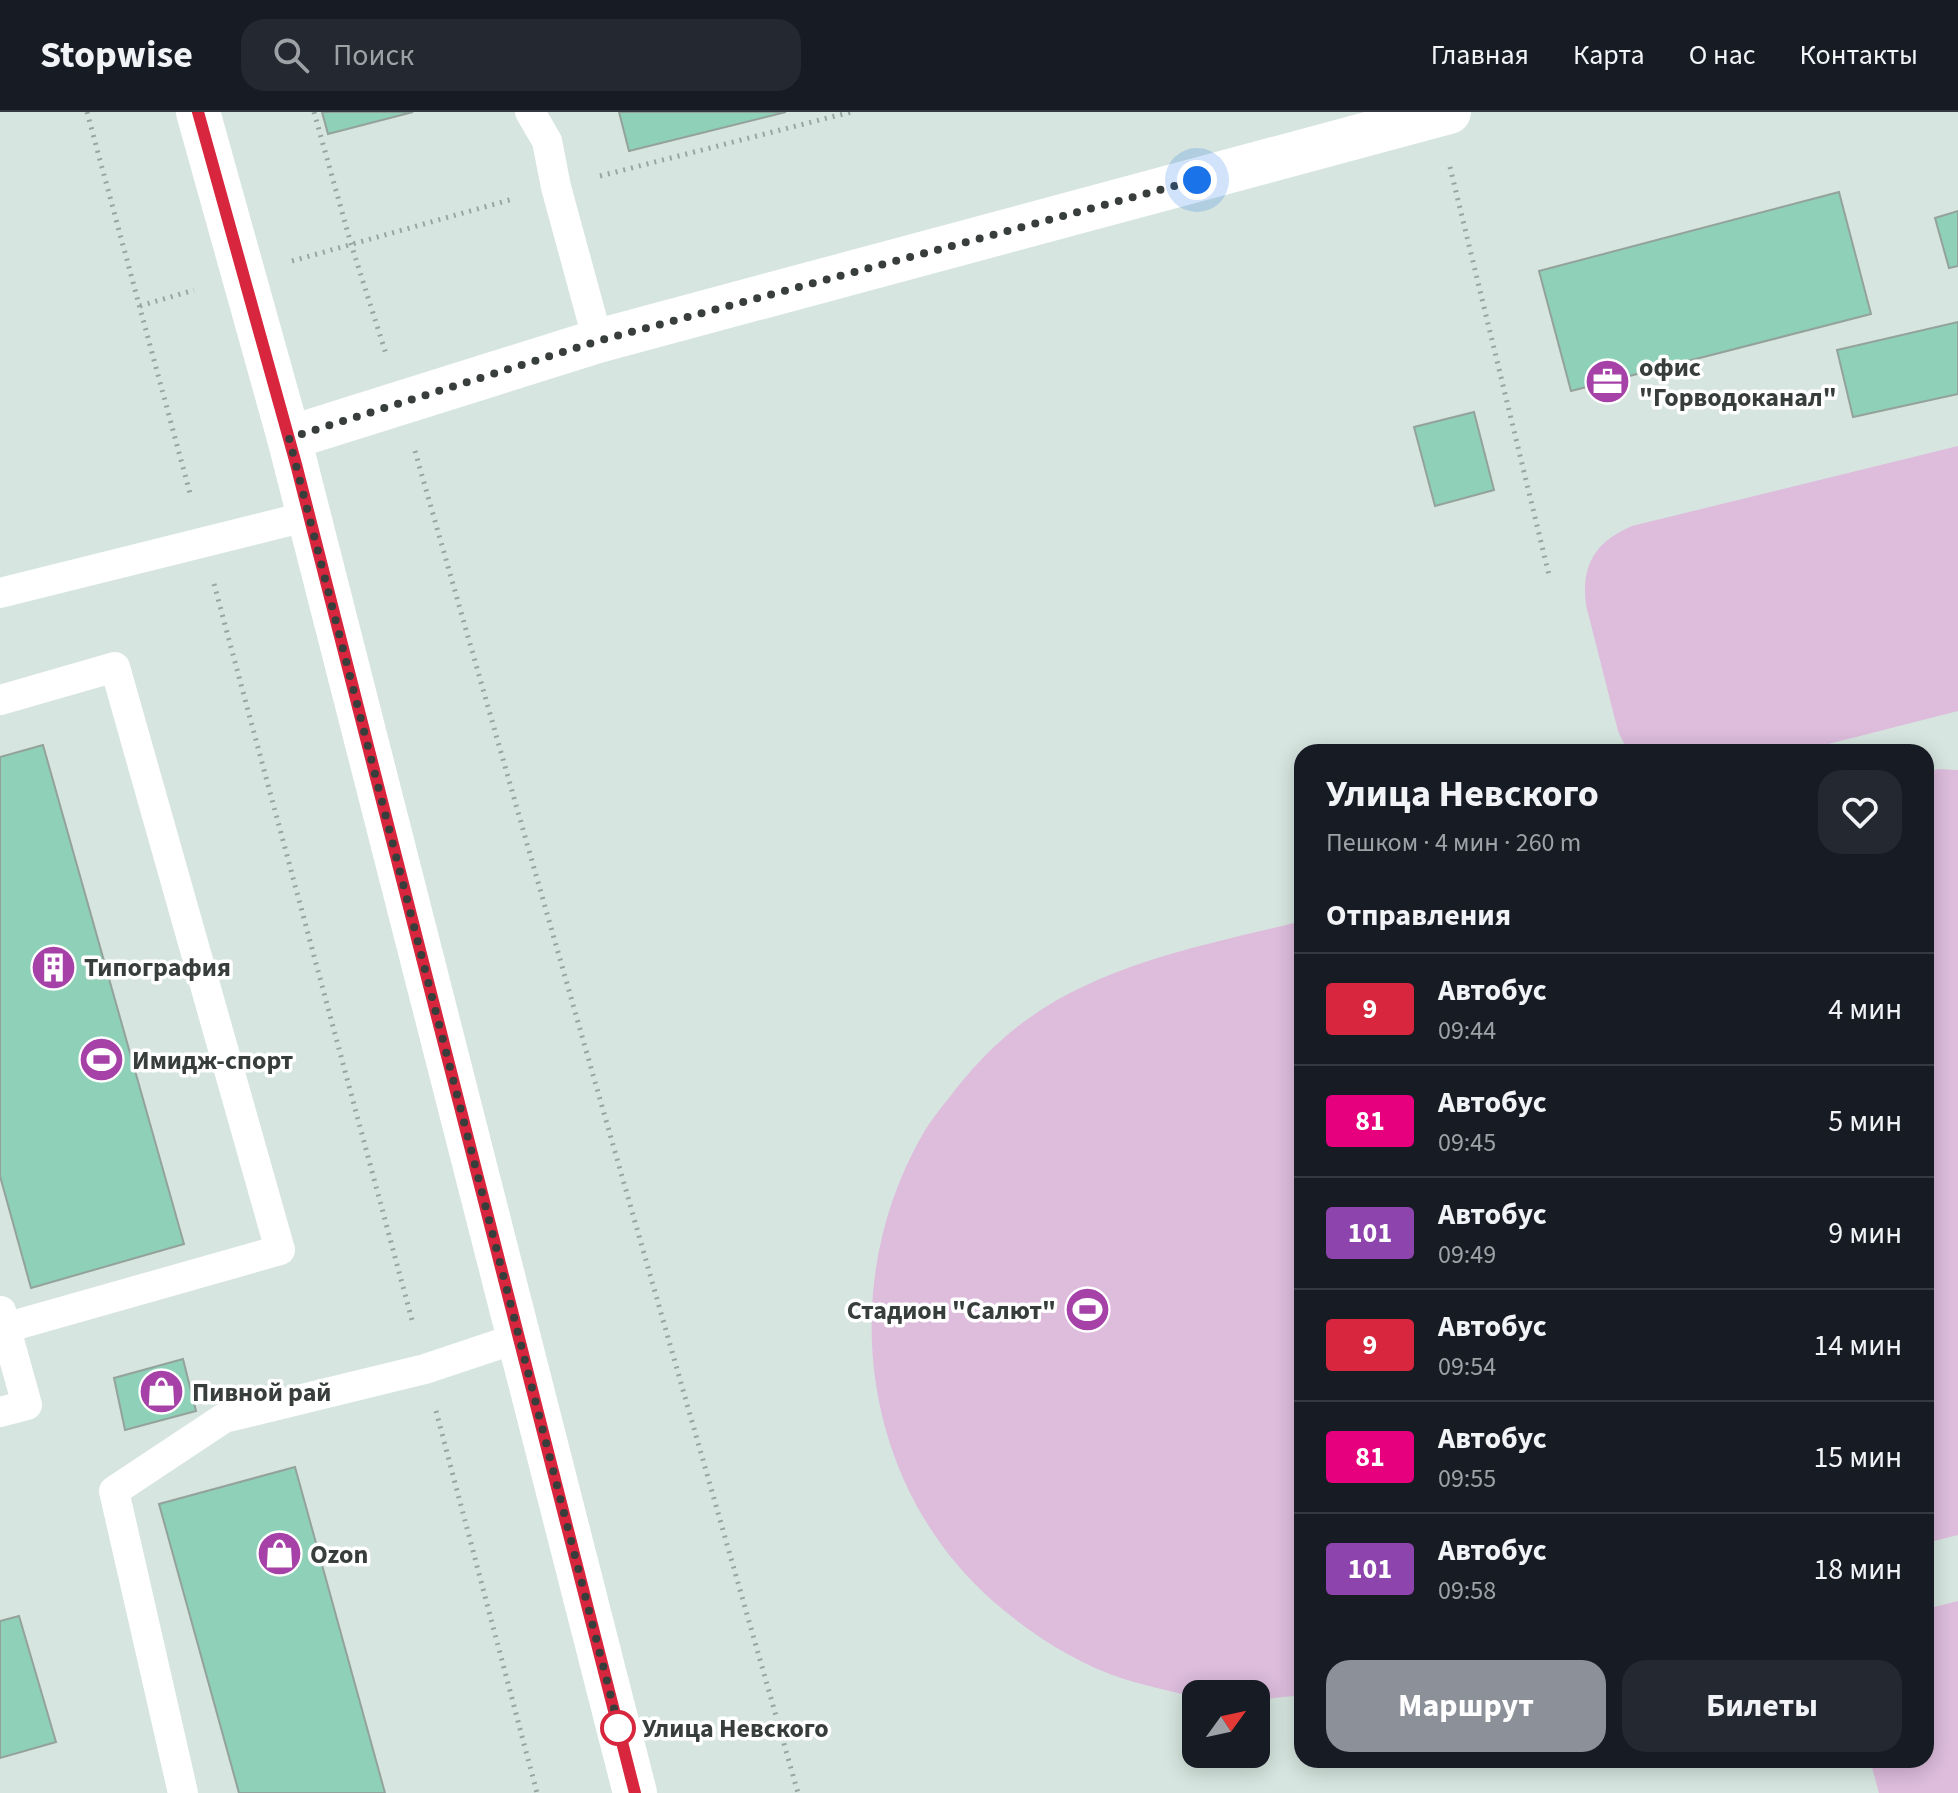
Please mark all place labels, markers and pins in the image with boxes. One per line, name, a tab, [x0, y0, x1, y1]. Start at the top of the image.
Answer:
place label: офис "Горводоканал"	[1639, 349, 1837, 416]
office icon: офис "Горводоканал"	[1584, 358, 1632, 406]
building icon: Типография	[29, 943, 77, 991]
place label: Типография	[84, 949, 231, 986]
sports icon: Имидж-спорт	[77, 1036, 125, 1084]
place label: Имидж-спорт	[132, 1042, 294, 1079]
sports icon: Стадион "Салют"	[1063, 1286, 1111, 1334]
place label: Стадион "Салют"	[847, 1292, 1056, 1329]
shop icon: Пивной рай	[137, 1368, 185, 1416]
place label: Пивной рай	[192, 1374, 332, 1411]
shop icon: Ozon	[255, 1530, 303, 1578]
place label: Ozon	[310, 1536, 368, 1573]
place label: Улица Невского	[642, 1710, 829, 1747]
marker: Улица Невского	[601, 1711, 635, 1745]

